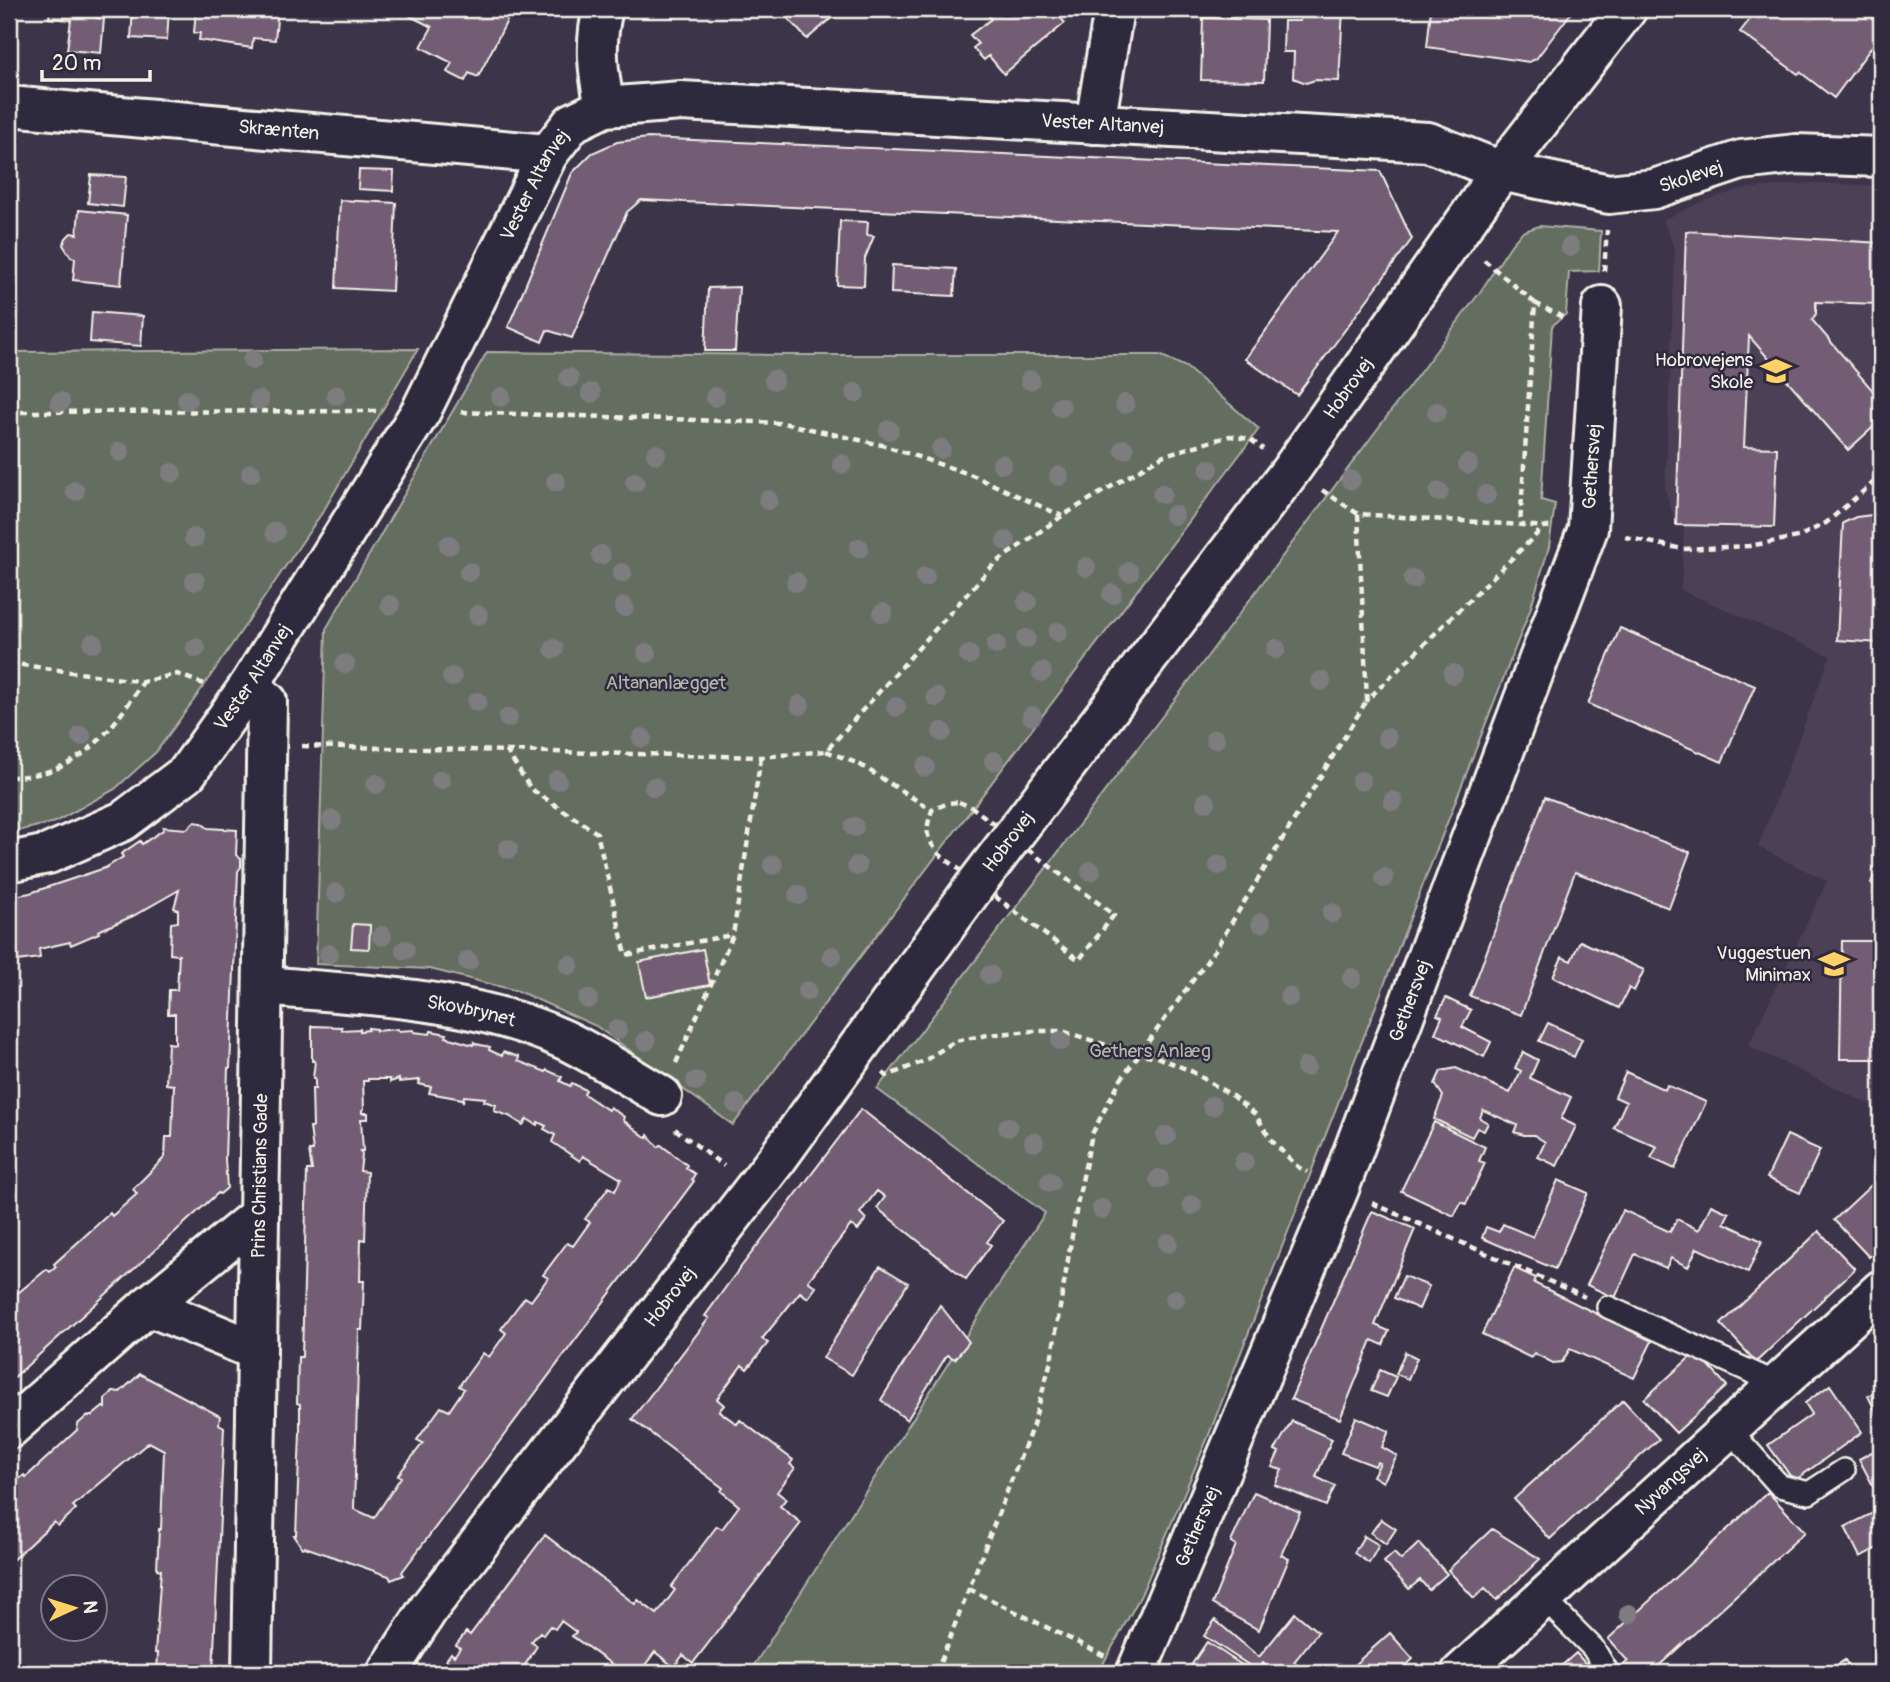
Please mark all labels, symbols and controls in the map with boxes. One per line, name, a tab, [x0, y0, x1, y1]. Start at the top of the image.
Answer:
scale bar	[42, 38, 150, 82]
text: 20 m	[52, 50, 101, 77]
street label: Vester Altanvej	[1041, 109, 1165, 139]
street label: Skrænten	[237, 114, 320, 146]
street label: Vester Altanvej	[495, 125, 575, 245]
street label: Skolevej	[1656, 155, 1726, 198]
place label: Hobrovejens Skole	[1655, 348, 1754, 394]
street label: Hobrovej	[1318, 353, 1378, 424]
school or university icon: Hobrovejens Skole	[1759, 354, 1793, 388]
street label: Gethersvej	[1577, 423, 1607, 510]
street label: Vester Altanvej	[209, 619, 297, 735]
park label: Altananlægget	[606, 671, 727, 695]
street label: Hobrovej	[977, 807, 1039, 877]
place label: Vuggestuen Minimax	[1716, 941, 1811, 987]
school or university icon: Vuggestuen Minimax	[1817, 947, 1851, 981]
street label: Gethersvej	[1384, 957, 1436, 1045]
street label: Skovbrynet	[425, 990, 519, 1033]
park label: Gethers Anlæg	[1089, 1039, 1211, 1063]
street label: Prins Christians Gade	[247, 1093, 273, 1259]
street label: Hobrovej	[639, 1262, 701, 1332]
street label: Nyvangsvej	[1630, 1443, 1712, 1520]
street label: Gethersvej	[1170, 1482, 1225, 1570]
north arrow	[38, 1574, 108, 1644]
text: N	[78, 1600, 102, 1614]

